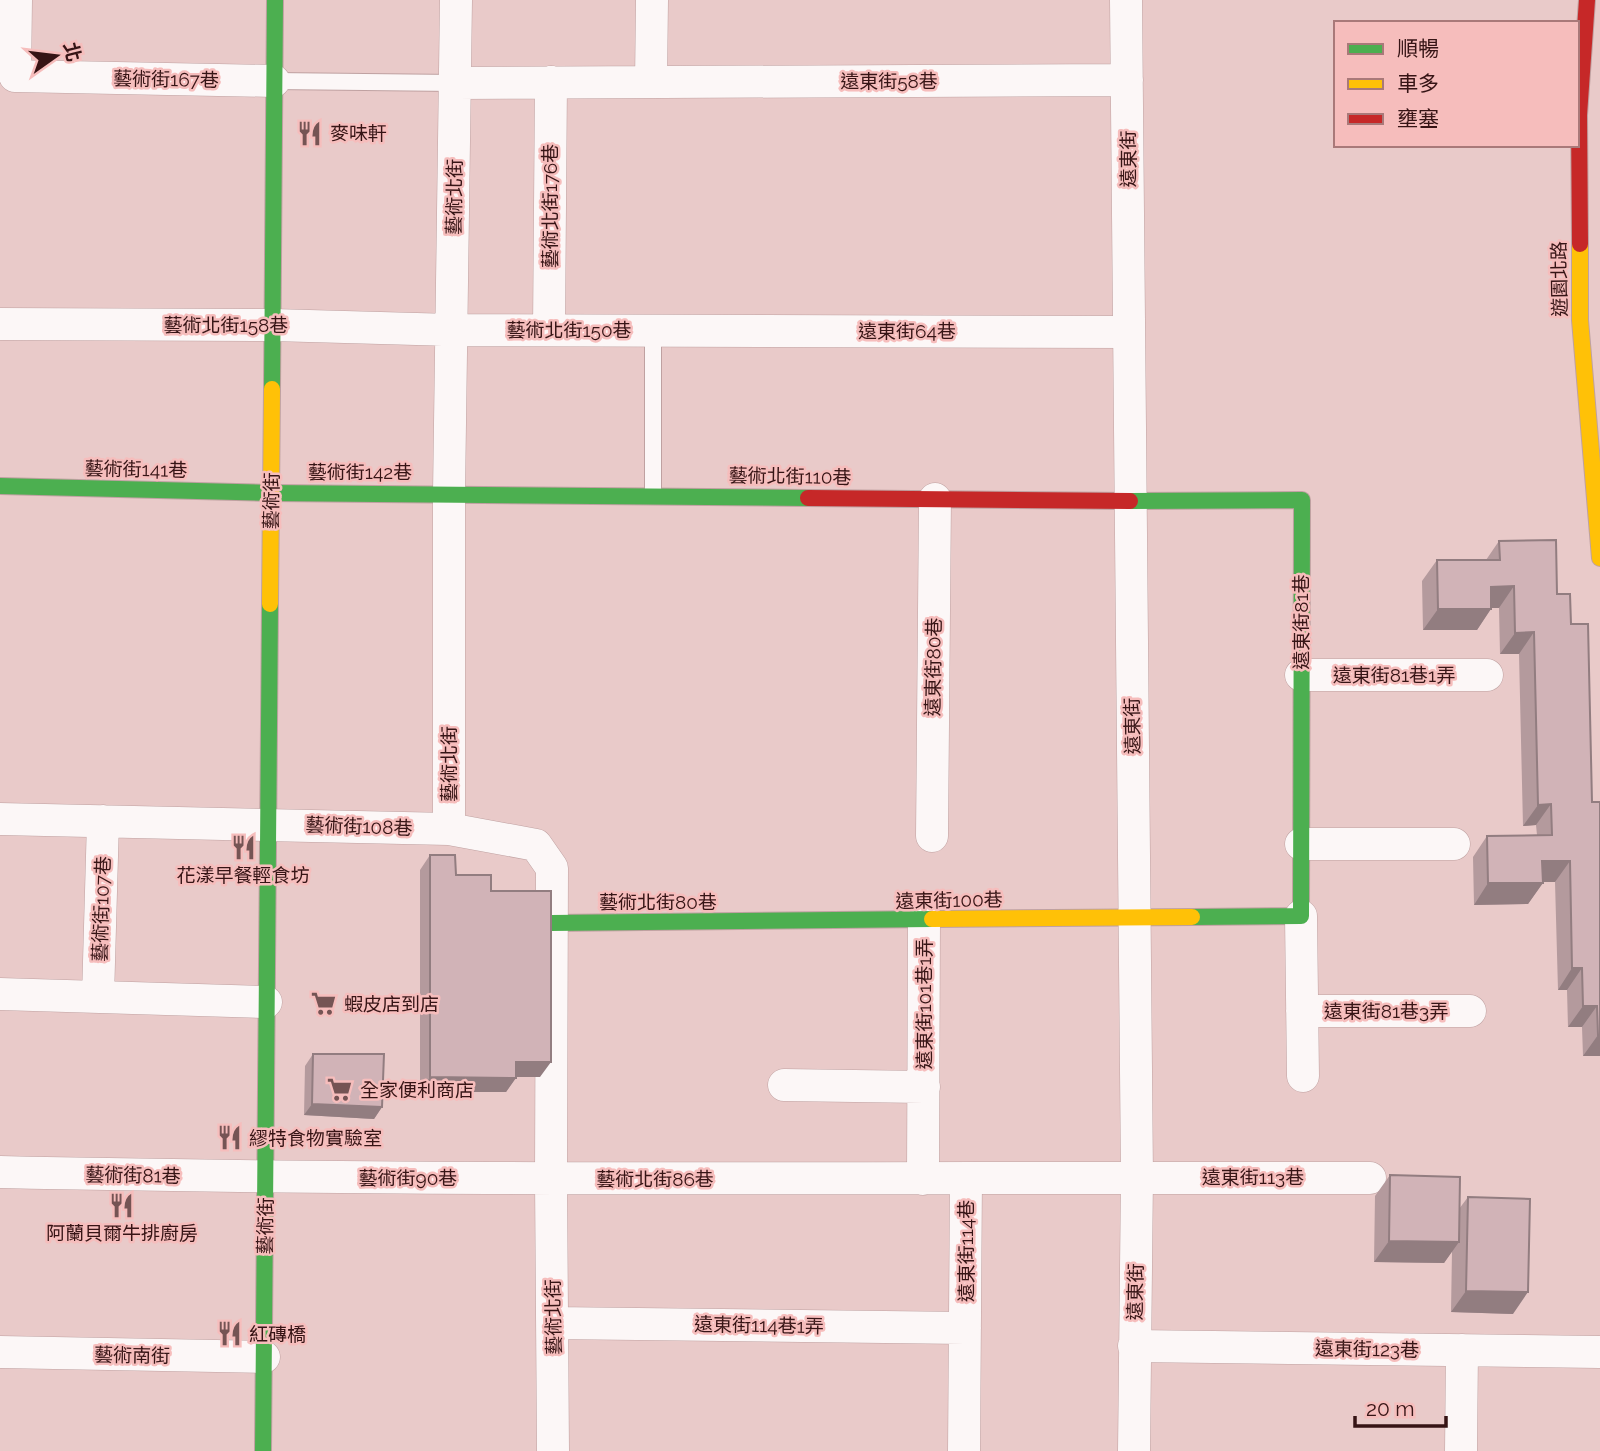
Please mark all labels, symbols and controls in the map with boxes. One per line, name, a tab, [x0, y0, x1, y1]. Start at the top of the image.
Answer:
north arrow	[21, 21, 91, 91]
legend	[1334, 21, 1579, 147]
text: 順暢	[1397, 36, 1439, 61]
text: 北	[60, 40, 85, 64]
street label: 藝術街167巷	[113, 67, 219, 91]
street label: 遠東街58巷	[840, 70, 938, 92]
text: 車多	[1397, 71, 1439, 96]
text: 壅塞	[1397, 106, 1439, 131]
restaurant icon: 麥味軒	[296, 119, 324, 147]
place label: 麥味軒	[330, 122, 387, 144]
street label: 遠東街	[1117, 130, 1139, 188]
street label: 藝術北街176巷	[539, 144, 561, 268]
street label: 藝術北街	[442, 159, 466, 235]
street label: 遊園北路	[1547, 241, 1571, 317]
street label: 藝術北街158巷	[164, 314, 288, 336]
street label: 藝術北街150巷	[506, 319, 632, 341]
street label: 遠東街64巷	[858, 320, 956, 342]
street label: 藝術街141巷	[84, 457, 188, 481]
street label: 藝術街142巷	[308, 461, 412, 483]
street label: 藝術北街110巷	[728, 464, 852, 488]
street label: 藝術街	[260, 472, 282, 530]
street label: 遠東街81巷	[1290, 574, 1312, 670]
street label: 遠東街80巷	[921, 617, 945, 717]
street label: 遠東街81巷1弄	[1333, 664, 1455, 686]
street label: 遠東街	[1121, 697, 1143, 755]
street label: 藝術北街	[438, 726, 460, 802]
street label: 藝術街108巷	[305, 813, 413, 839]
restaurant icon: 花漾早餐輕食坊	[229, 833, 257, 861]
street label: 藝術街107巷	[88, 856, 114, 962]
place label: 花漾早餐輕食坊	[176, 864, 310, 886]
street label: 遠東街100巷	[895, 888, 1003, 912]
street label: 藝術北街80巷	[599, 891, 717, 913]
street label: 遠東街101巷1弄	[913, 938, 935, 1070]
supermarket icon: 蝦皮店到店	[310, 990, 338, 1018]
place label: 蝦皮店到店	[344, 993, 439, 1015]
street label: 遠東街81巷3弄	[1324, 1000, 1448, 1022]
supermarket icon: 全家便利商店	[326, 1076, 354, 1104]
place label: 全家便利商店	[360, 1079, 474, 1101]
restaurant icon: 繆特食物實驗室	[215, 1124, 243, 1152]
place label: 繆特食物實驗室	[249, 1127, 382, 1149]
street label: 藝術街81巷	[85, 1163, 181, 1187]
street label: 遠東街113巷	[1202, 1166, 1304, 1188]
street label: 藝術街90巷	[359, 1167, 457, 1189]
street label: 藝術北街86巷	[596, 1168, 714, 1190]
restaurant icon: 阿蘭貝爾牛排廚房	[108, 1191, 136, 1219]
street label: 藝術街	[254, 1197, 276, 1255]
street label: 遠東街114巷	[955, 1200, 977, 1302]
place label: 阿蘭貝爾牛排廚房	[46, 1222, 198, 1244]
street label: 遠東街	[1124, 1263, 1146, 1321]
street label: 藝術北街	[541, 1279, 565, 1355]
street label: 遠東街114巷1弄	[694, 1313, 824, 1337]
restaurant icon: 紅磚橋	[215, 1320, 243, 1348]
place label: 紅磚橋	[249, 1323, 306, 1345]
street label: 遠東街123巷	[1315, 1337, 1419, 1361]
street label: 藝術南街	[94, 1343, 170, 1367]
scale bar	[1355, 1384, 1446, 1428]
text: 20 m	[1366, 1396, 1414, 1421]

